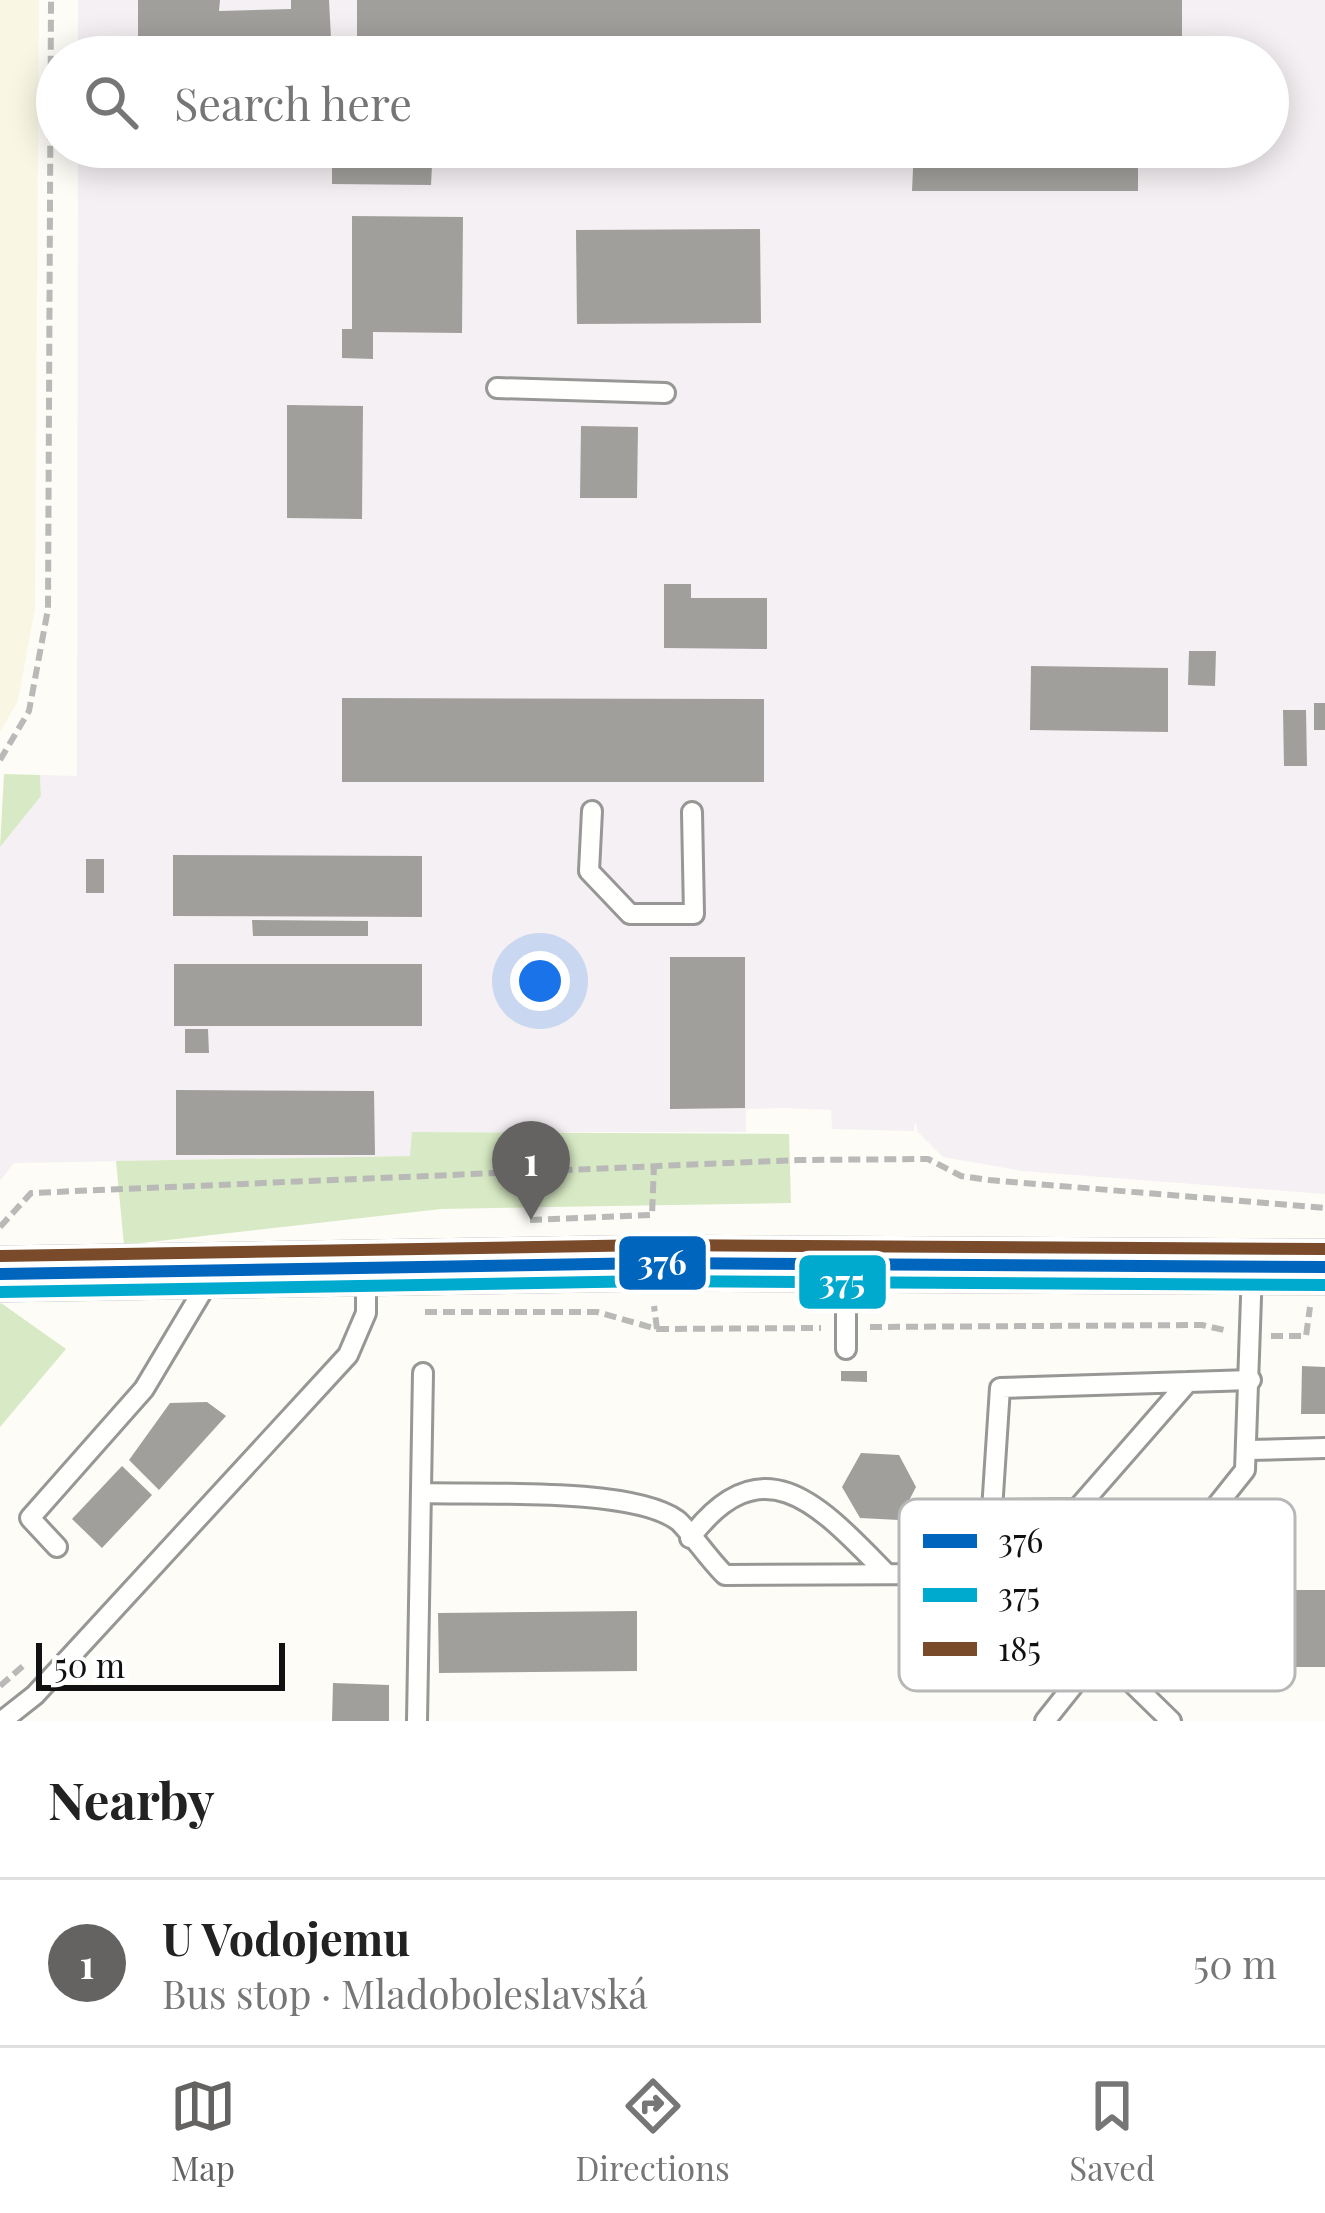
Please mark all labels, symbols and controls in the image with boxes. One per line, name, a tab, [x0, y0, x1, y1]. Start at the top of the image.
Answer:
search box	[36, 36, 1289, 168]
icon: search	[78, 69, 144, 135]
text: Search here	[174, 72, 412, 132]
your location	[510, 951, 570, 1011]
pin: 1	[492, 1121, 570, 1220]
line badge: 376	[617, 1234, 708, 1292]
text: 376	[637, 1239, 687, 1283]
line badge: 375	[797, 1253, 888, 1311]
text: 375	[819, 1258, 865, 1302]
legend	[899, 1499, 1295, 1691]
text: 376	[998, 1517, 1043, 1561]
text: 375	[998, 1571, 1040, 1615]
text: 185	[998, 1625, 1041, 1669]
scale bar	[36, 1637, 285, 1690]
text: 50 m	[54, 1642, 125, 1686]
text: Nearby	[48, 1765, 214, 1833]
text: U Vodojemu	[162, 1907, 410, 1967]
text: 1	[80, 1937, 94, 1989]
text: 50 m	[1193, 1937, 1277, 1989]
text: Bus stop · Mladoboleslavská	[162, 1967, 648, 2019]
tab: Map	[170, 2073, 236, 2189]
tab: Directions	[575, 2073, 730, 2189]
tab: Saved	[1069, 2073, 1155, 2189]

